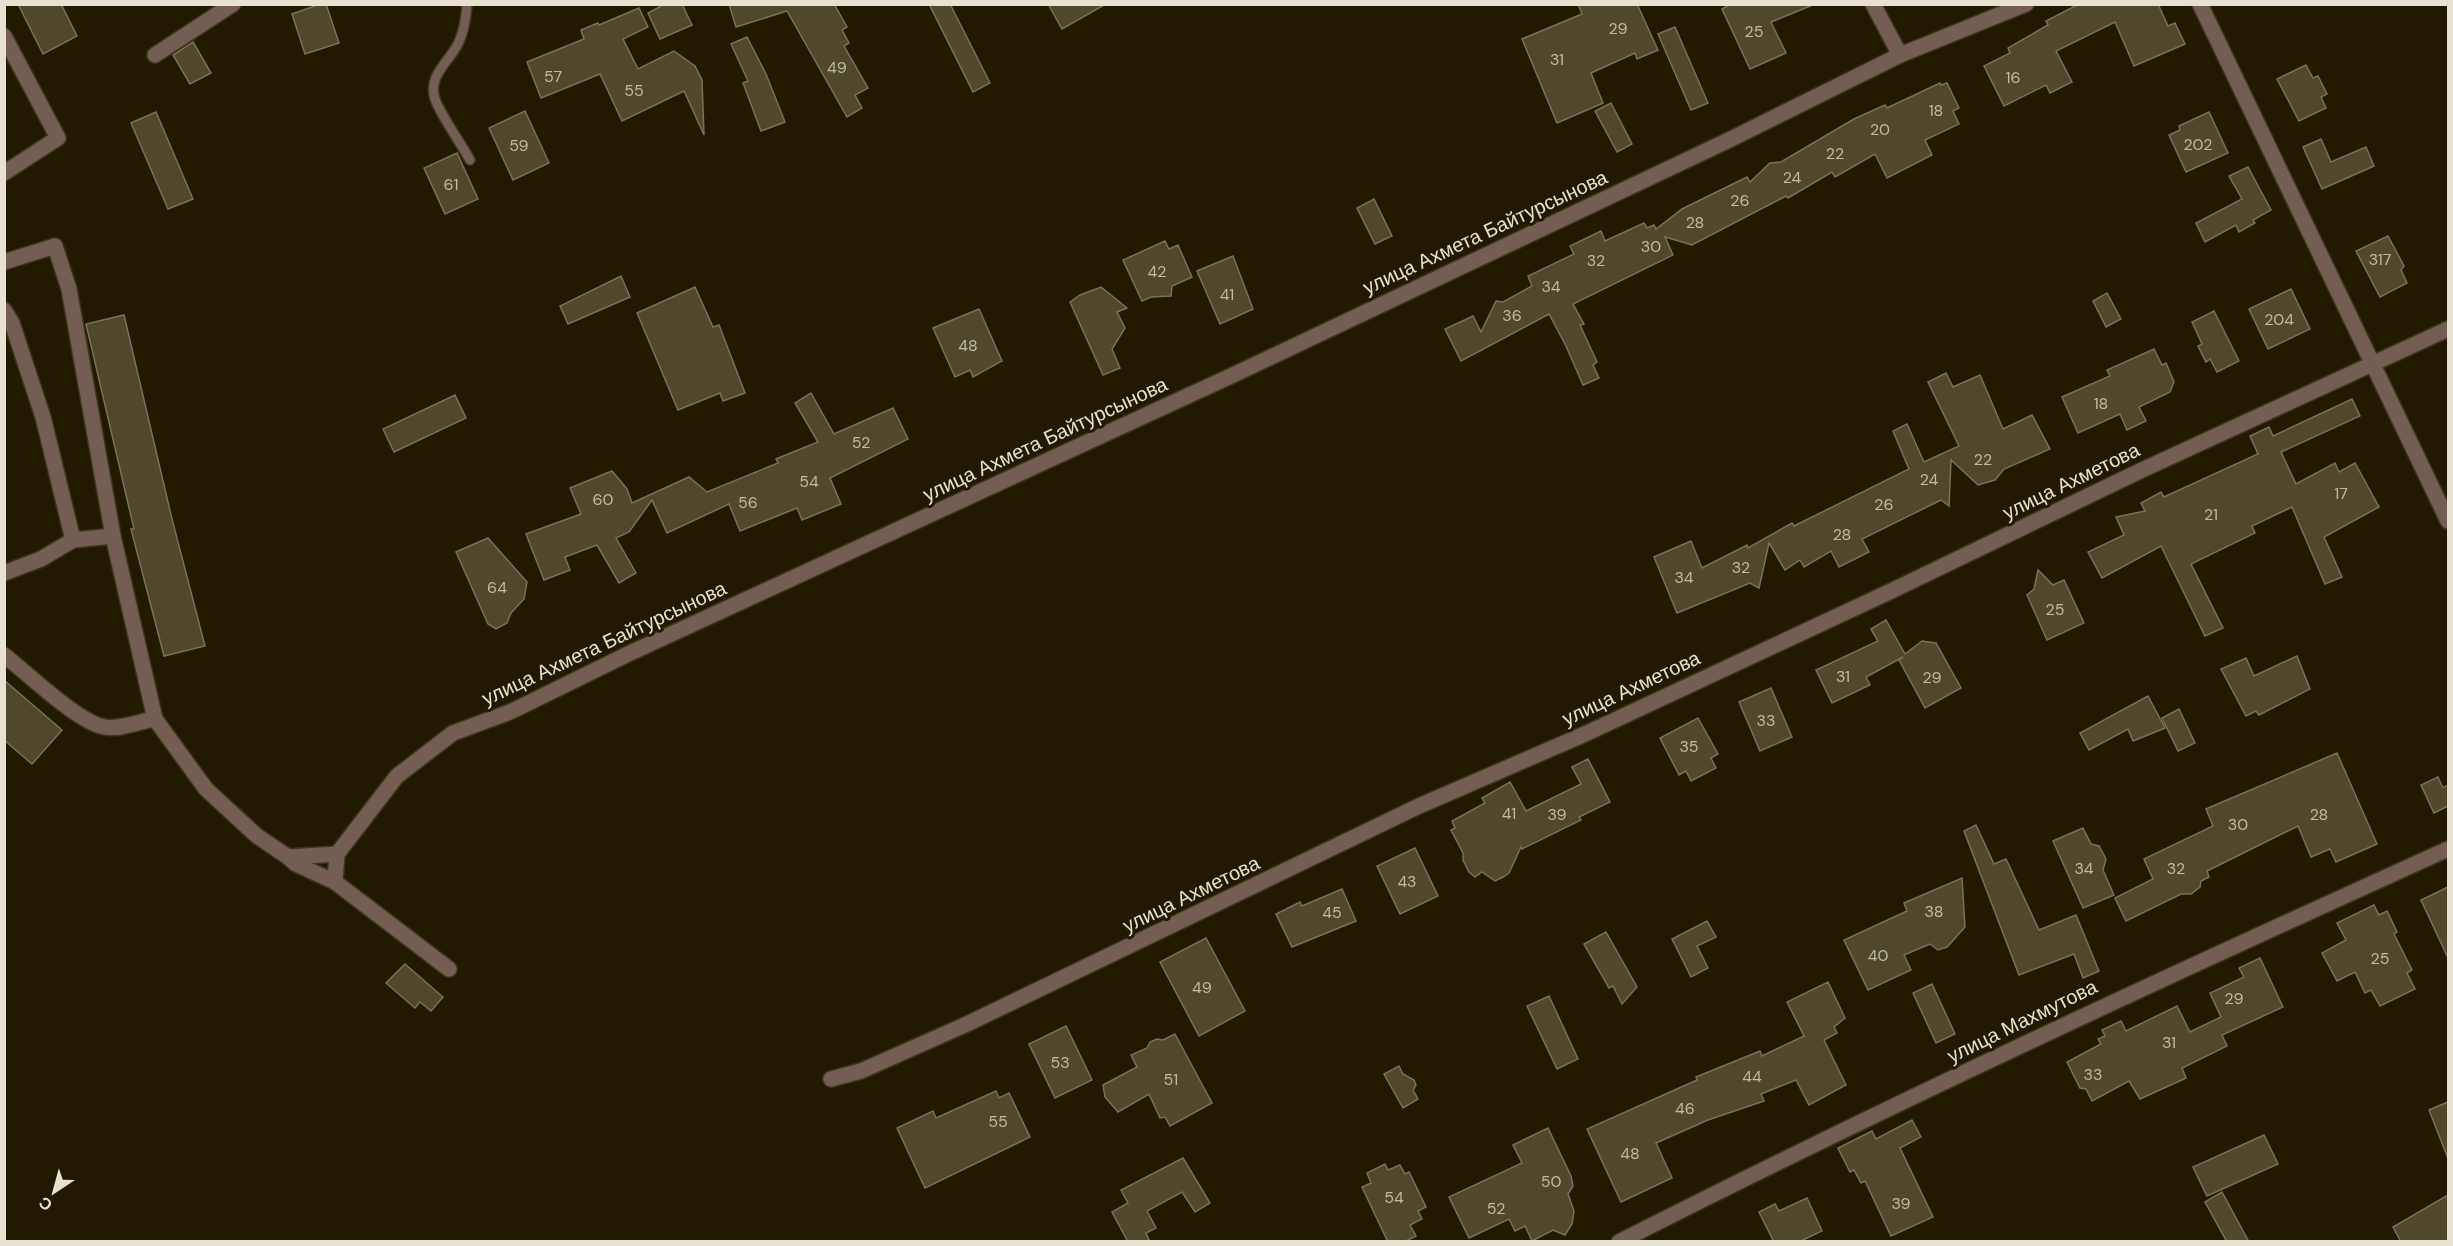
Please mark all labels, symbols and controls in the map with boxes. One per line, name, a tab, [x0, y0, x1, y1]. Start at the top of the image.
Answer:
house number: 29	[1608, 18, 1628, 39]
house number: 25	[1745, 21, 1763, 42]
house number: 31	[1550, 49, 1564, 70]
house number: 49	[827, 57, 847, 78]
house number: 57	[544, 66, 562, 87]
house number: 16	[2005, 67, 2021, 88]
house number: 55	[624, 80, 644, 101]
house number: 18	[1929, 100, 1943, 121]
house number: 20	[1870, 119, 1890, 140]
house number: 202	[2183, 134, 2213, 155]
house number: 59	[509, 135, 529, 156]
house number: 22	[1826, 143, 1844, 164]
street label: улица Ахмета Байтурсынова	[1359, 163, 1612, 300]
house number: 24	[1783, 167, 1802, 188]
house number: 61	[443, 174, 459, 195]
house number: 26	[1730, 190, 1750, 211]
house number: 28	[1686, 212, 1704, 233]
house number: 30	[1641, 236, 1661, 257]
house number: 317	[2369, 249, 2391, 270]
house number: 32	[1587, 250, 1605, 271]
house number: 42	[1148, 261, 1166, 282]
house number: 34	[1541, 276, 1561, 297]
house number: 41	[1220, 284, 1234, 305]
house number: 36	[1502, 305, 1522, 326]
house number: 204	[2264, 309, 2294, 330]
house number: 48	[958, 335, 978, 356]
street label: улица Ахмета Байтурсынова	[919, 370, 1172, 507]
house number: 18	[2094, 393, 2108, 414]
house number: 52	[852, 432, 870, 453]
street label: улица Ахметова	[1998, 436, 2145, 525]
house number: 22	[1974, 449, 1992, 470]
house number: 24	[1920, 469, 1939, 490]
house number: 54	[799, 471, 819, 492]
house number: 17	[2334, 483, 2348, 504]
house number: 60	[593, 489, 614, 510]
house number: 56	[738, 492, 758, 513]
house number: 26	[1874, 494, 1894, 515]
house number: 21	[2204, 504, 2218, 525]
house number: 28	[1833, 524, 1851, 545]
house number: 32	[1732, 557, 1750, 578]
house number: 34	[1674, 567, 1694, 588]
street label: улица Ахмета Байтурсынова	[478, 574, 731, 711]
house number: 64	[487, 577, 507, 598]
house number: 25	[2046, 599, 2064, 620]
street label: улица Ахметова	[1558, 644, 1705, 731]
house number: 31	[1836, 666, 1850, 687]
house number: 29	[1922, 667, 1942, 688]
house number: 33	[1757, 710, 1775, 731]
house number: 35	[1679, 736, 1699, 757]
house number: 41	[1502, 803, 1516, 824]
house number: 39	[1547, 804, 1567, 825]
house number: 28	[2310, 804, 2328, 825]
house number: 30	[2228, 814, 2248, 835]
street label: улица Ахметова	[1118, 849, 1265, 938]
house number: 34	[2074, 858, 2094, 879]
house number: 32	[2167, 858, 2185, 879]
house number: 43	[1397, 871, 1417, 892]
house number: 38	[1924, 901, 1944, 922]
house number: 45	[1322, 902, 1342, 923]
house number: 40	[1868, 945, 1888, 966]
house number: 25	[2371, 948, 2389, 969]
street label: улица Махмутова	[1943, 973, 2102, 1069]
house number: 49	[1192, 977, 1212, 998]
house number: 29	[2224, 988, 2244, 1009]
house number: 31	[2162, 1032, 2176, 1053]
house number: 53	[1050, 1052, 1070, 1073]
house number: 33	[2084, 1064, 2102, 1085]
house number: 44	[1742, 1066, 1762, 1087]
house number: 51	[1164, 1069, 1178, 1090]
house number: 46	[1675, 1098, 1695, 1119]
house number: 55	[988, 1111, 1008, 1132]
house number: 48	[1620, 1143, 1640, 1164]
north arrow	[24, 1162, 84, 1222]
house number: 50	[1541, 1171, 1561, 1192]
house number: 54	[1384, 1187, 1404, 1208]
text: С	[34, 1192, 56, 1216]
house number: 39	[1891, 1193, 1911, 1214]
house number: 52	[1487, 1198, 1505, 1219]

